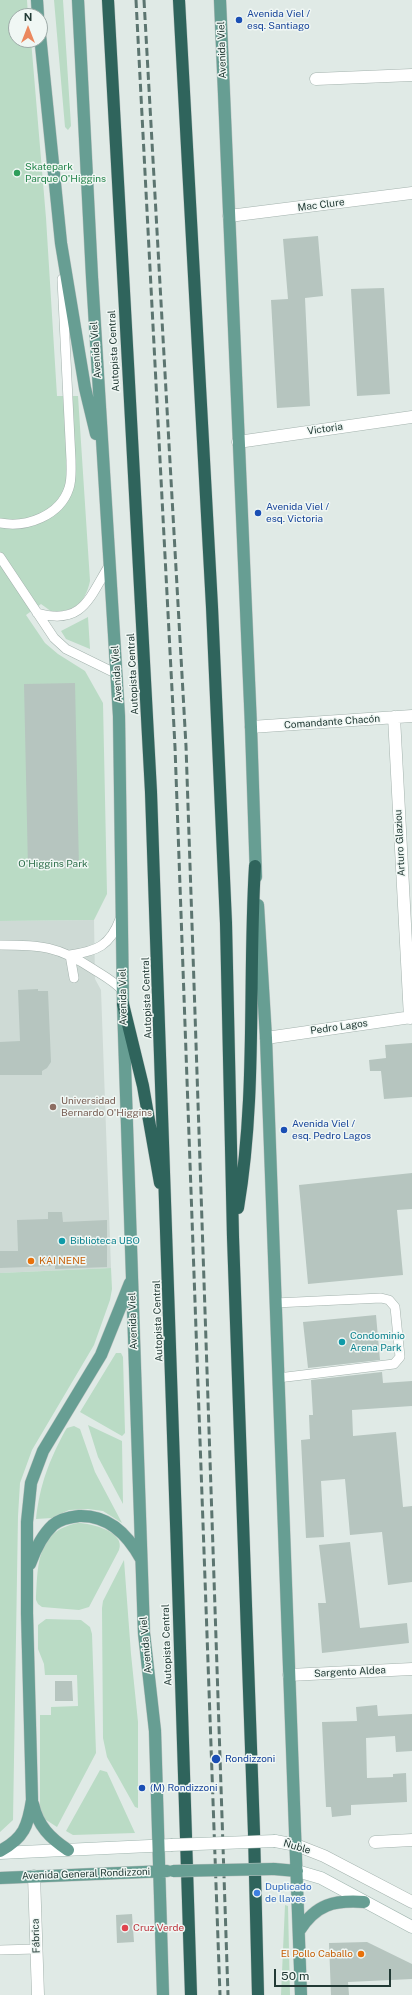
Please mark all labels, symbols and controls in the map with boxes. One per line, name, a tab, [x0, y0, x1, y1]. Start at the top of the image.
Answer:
north arrow	[8, 8, 48, 48]
place label: Avenida Viel / esq. Santiago	[247, 8, 310, 32]
text: N	[24, 11, 32, 23]
marker: Avenida Viel / esq. Santiago	[234, 15, 244, 25]
street label: Avenida Viel	[215, 21, 229, 79]
place label: Skatepark Parque O'Higgins	[25, 161, 106, 184]
marker: Skatepark Parque O'Higgins	[12, 168, 22, 178]
street label: Mac Clure	[297, 196, 345, 214]
street label: Autopista Central	[106, 310, 122, 392]
street label: Avenida Viel	[88, 321, 104, 379]
street label: Victoria	[306, 421, 344, 437]
place label: Avenida Viel / esq. Victoria	[266, 501, 329, 524]
marker: Avenida Viel / esq. Victoria	[253, 508, 263, 518]
street label: Autopista Central	[125, 633, 141, 715]
street label: Avenida Viel	[109, 645, 125, 703]
street label: Comandante Chacón	[284, 713, 380, 731]
street label: Arturo Glaziou	[392, 809, 408, 877]
park label: O'Higgins Park	[18, 858, 88, 870]
street label: Autopista Central	[140, 957, 154, 1039]
street label: Avenida Viel	[117, 968, 129, 1026]
street label: Pedro Lagos	[310, 1017, 368, 1037]
place label: Universidad Bernardo O'Higgins	[61, 1095, 152, 1118]
marker: Universidad Bernardo O'Higgins	[48, 1102, 58, 1112]
place label: Avenida Viel / esq. Pedro Lagos	[292, 1118, 371, 1142]
marker: Avenida Viel / esq. Pedro Lagos	[279, 1125, 289, 1135]
place label: Biblioteca UBO	[70, 1235, 140, 1247]
marker: Biblioteca UBO	[57, 1236, 67, 1246]
place label: KAI NENE	[39, 1255, 86, 1267]
marker: KAI NENE	[26, 1256, 36, 1266]
street label: Autopista Central	[151, 1280, 165, 1362]
street label: Avenida Viel	[126, 1292, 140, 1350]
place label: Condominio Arena Park	[350, 1330, 405, 1354]
marker: Condominio Arena Park	[337, 1337, 347, 1347]
street label: Autopista Central	[160, 1604, 174, 1686]
street label: Avenida Viel	[138, 1616, 154, 1674]
street label: Sargento Aldea	[314, 1664, 386, 1680]
marker: Rondizzoni	[210, 1753, 222, 1765]
place label: Rondizzoni	[225, 1753, 275, 1765]
place label: (M) Rondizzoni	[150, 1782, 218, 1794]
marker: (M) Rondizzoni	[137, 1783, 147, 1793]
street label: Ñuble	[282, 1837, 312, 1857]
street label: Avenida General Rondizzoni	[22, 1866, 150, 1882]
place label: Duplicado de llaves	[265, 1881, 312, 1904]
marker: Duplicado de llaves	[252, 1888, 262, 1898]
street label: Fábrica	[29, 1918, 43, 1954]
place label: Cruz Verde	[133, 1922, 184, 1934]
marker: Cruz Verde	[120, 1923, 130, 1933]
place label: El Pollo Caballo	[281, 1948, 353, 1960]
marker: El Pollo Caballo	[356, 1949, 366, 1959]
scale bar	[276, 1961, 393, 1987]
text: 50 m	[281, 1969, 309, 1983]

